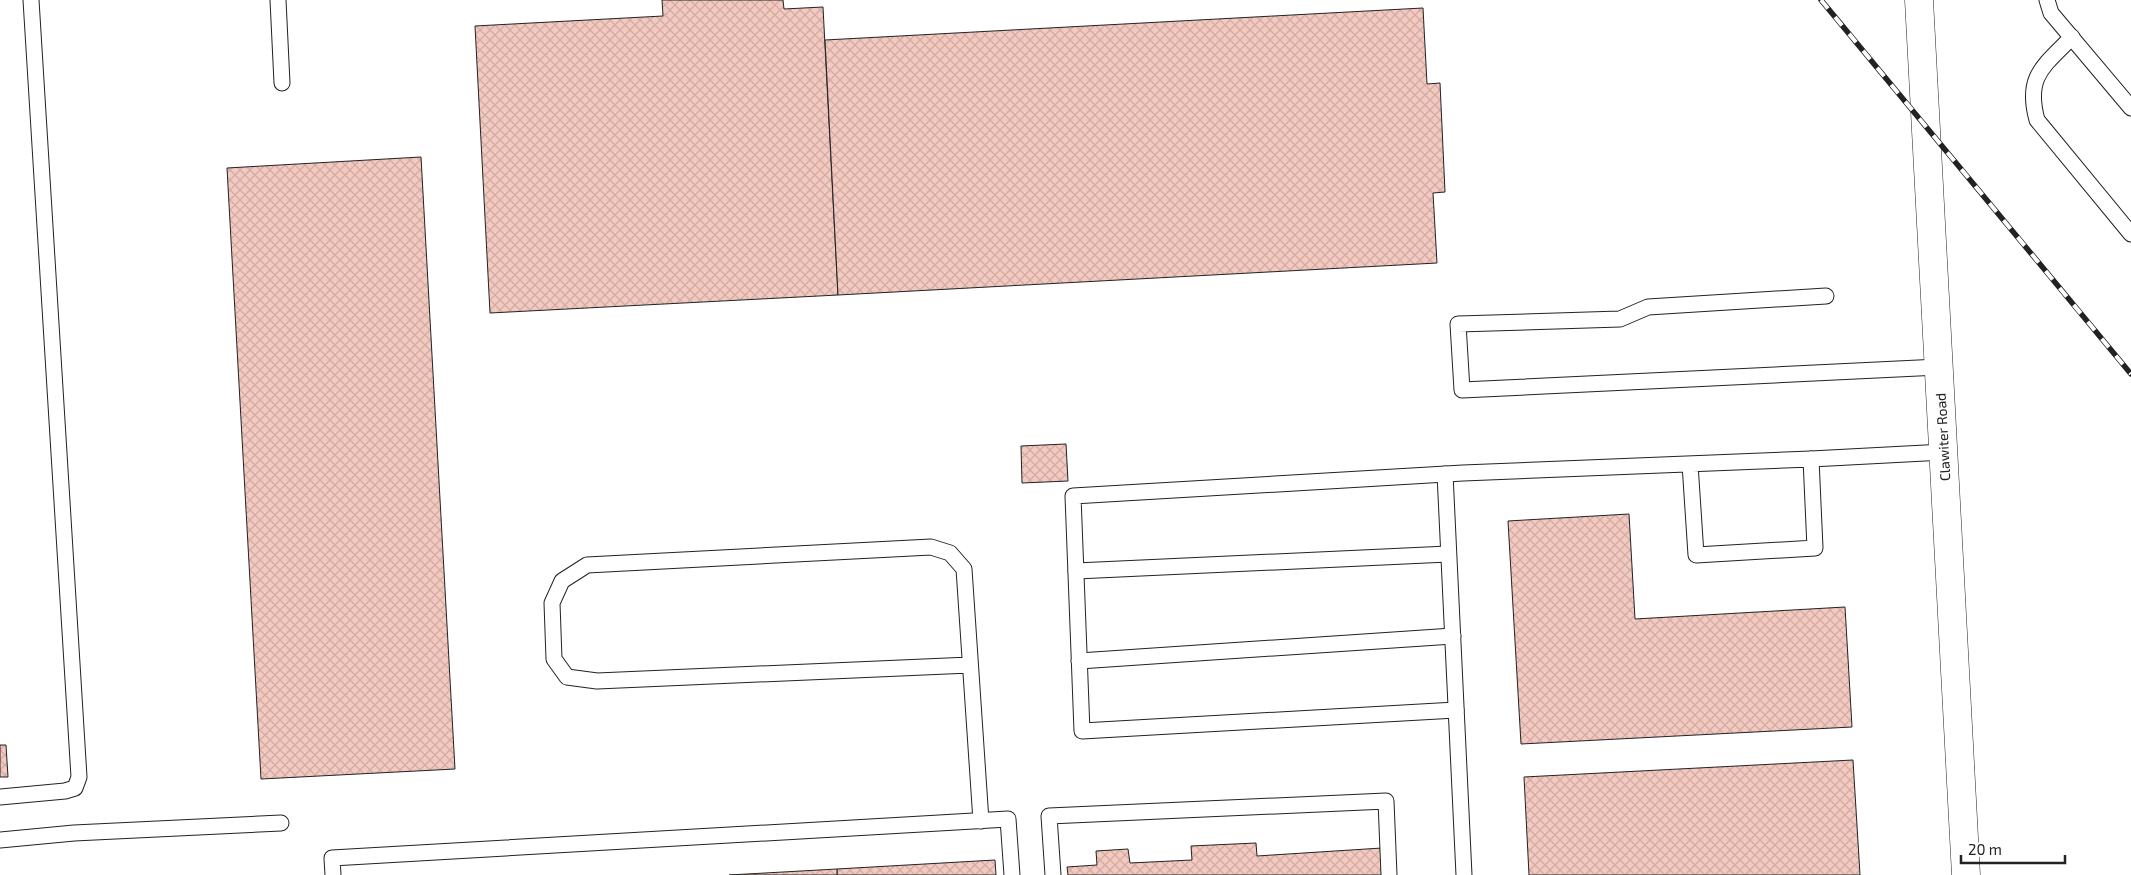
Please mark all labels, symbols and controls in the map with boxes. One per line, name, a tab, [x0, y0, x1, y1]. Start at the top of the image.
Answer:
street label: Clawiter Road	[1932, 392, 1953, 482]
scale bar	[1961, 832, 2065, 864]
text: 20 m	[1968, 840, 2002, 858]

